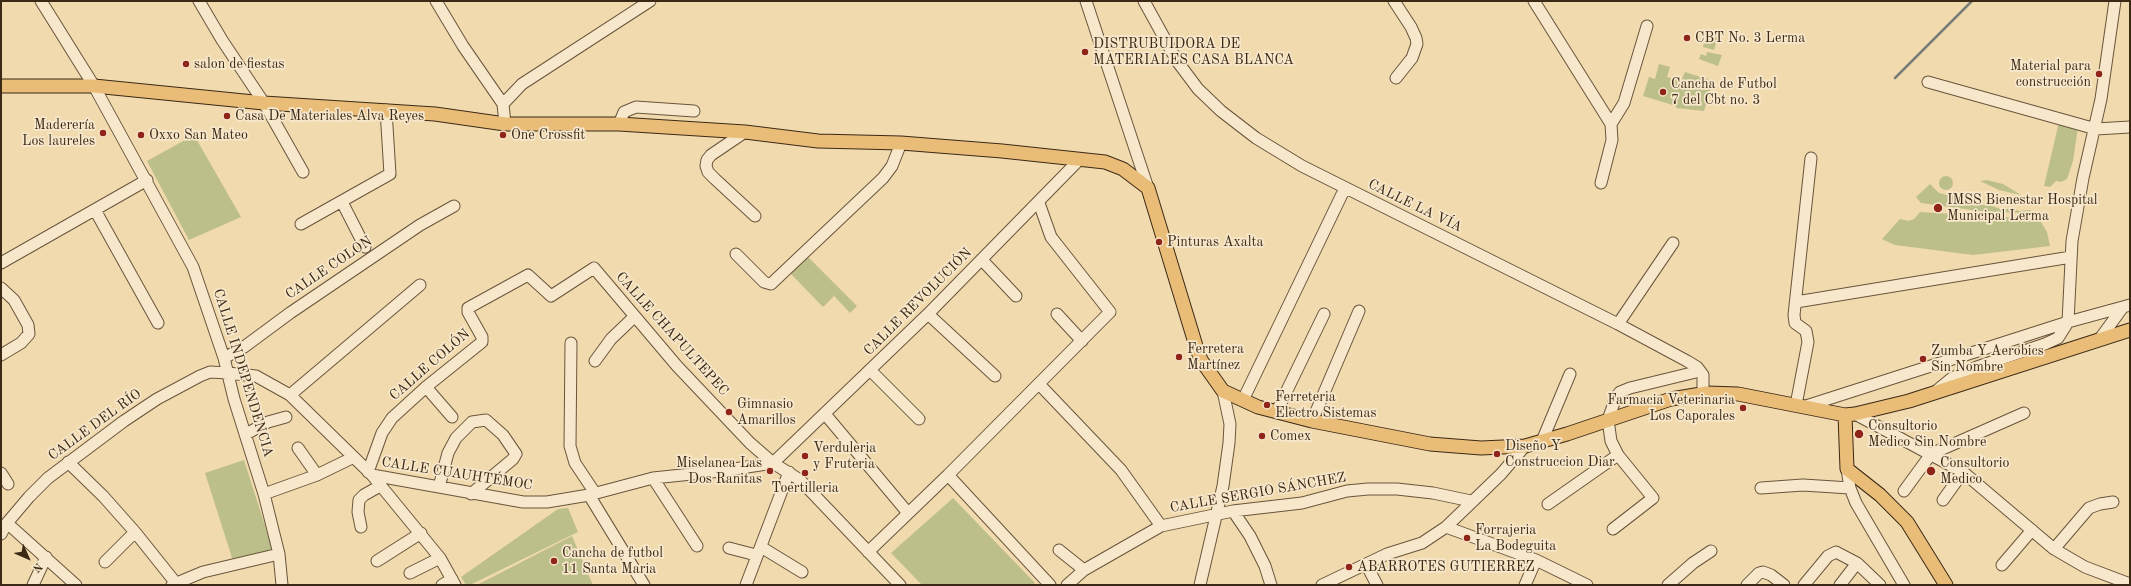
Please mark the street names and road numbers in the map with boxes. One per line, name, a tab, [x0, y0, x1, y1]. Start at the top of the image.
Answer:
street label: CALLE LA VÍA	[1365, 176, 1465, 236]
street label: CALLE COLON	[283, 233, 375, 303]
street label: CALLE REVOLUCIÓN	[861, 245, 975, 359]
street label: CALLE CHAPULTEPEC	[612, 269, 732, 399]
street label: CALLE INDEPENDENCIA	[209, 287, 277, 459]
street label: CALLE COLÓN	[386, 326, 474, 404]
street label: CALLE DEL RÍO	[45, 386, 145, 464]
street label: CALLE CUAUHTÉMOC	[380, 454, 534, 494]
street label: CALLE SERGIO SÁNCHEZ	[1169, 469, 1347, 517]

